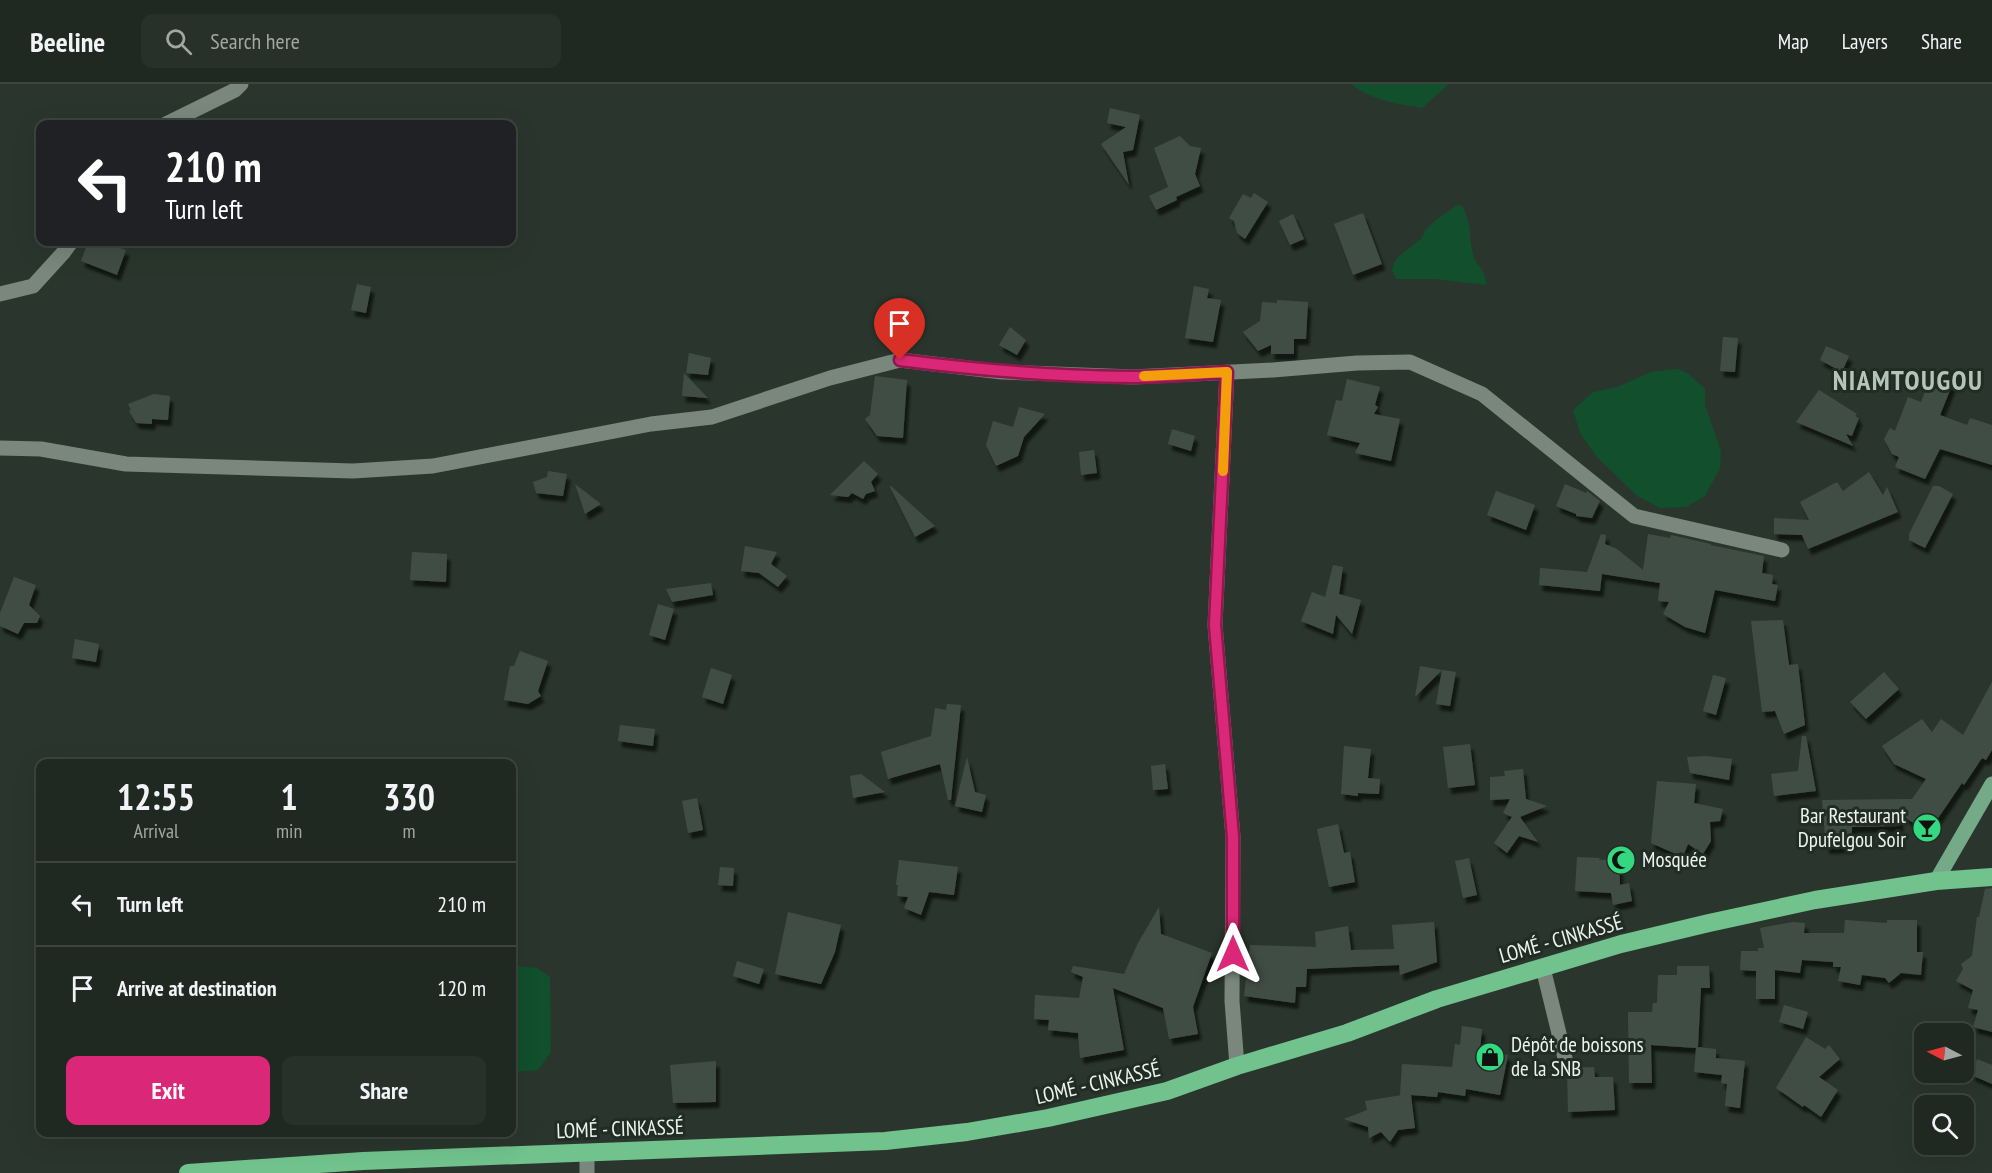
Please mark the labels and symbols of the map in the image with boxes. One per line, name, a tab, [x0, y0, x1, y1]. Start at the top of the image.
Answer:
pin	[874, 298, 925, 360]
district label: NIAMTOUGOU	[1833, 363, 1983, 397]
place label: Bar Restaurant Dpufelgou Soir	[1798, 802, 1906, 853]
bar icon: Bar Restaurant Dpufelgou Soir	[1911, 812, 1943, 844]
mosque icon: Mosquée	[1605, 844, 1637, 876]
place label: Mosquée	[1642, 846, 1707, 873]
street label: LOMÉ - CINKASSÉ	[1496, 908, 1626, 969]
position arrow	[1201, 922, 1265, 986]
north arrow	[1914, 1023, 1974, 1083]
place label: Dépôt de boissons de la SNB	[1511, 1031, 1644, 1082]
shop icon: Dépôt de boissons de la SNB	[1474, 1041, 1506, 1073]
street label: LOMÉ - CINKASSÉ	[1033, 1055, 1163, 1110]
street label: LOMÉ - CINKASSÉ	[556, 1113, 684, 1144]

